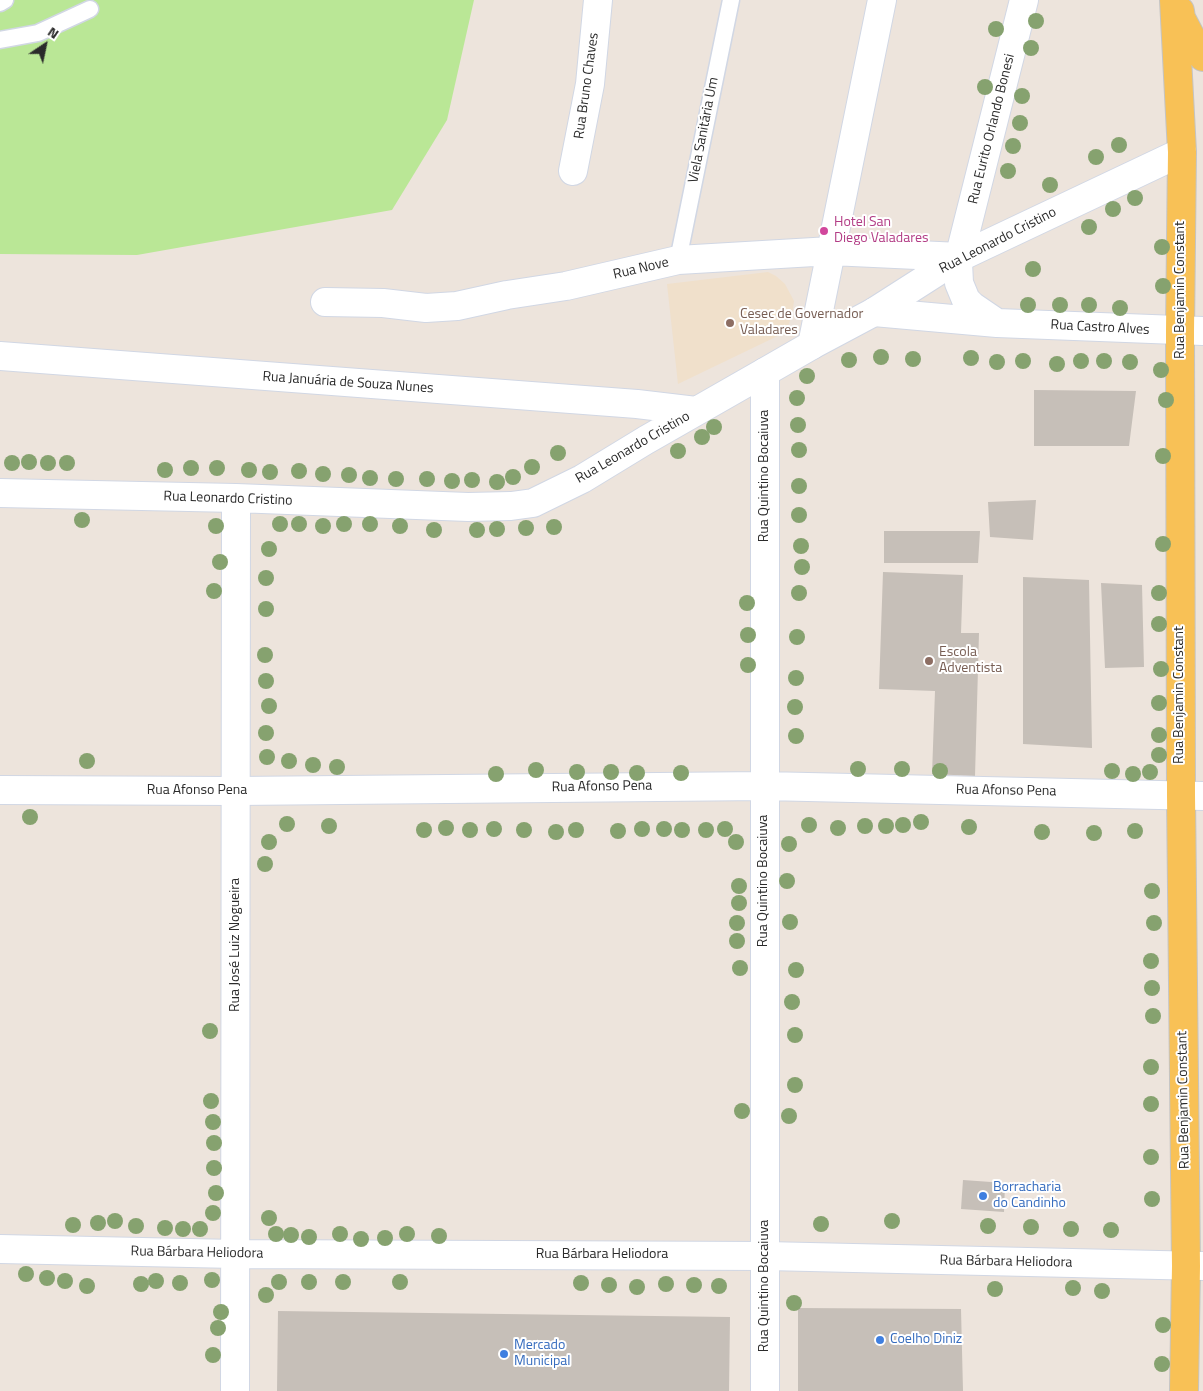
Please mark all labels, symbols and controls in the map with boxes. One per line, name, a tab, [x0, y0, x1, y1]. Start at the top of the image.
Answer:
north arrow	[20, 20, 70, 70]
text: N	[44, 21, 64, 44]
street label: Rua Bruno Chaves	[571, 32, 603, 140]
street label: Rua Eurito Orlando Bonesi	[965, 52, 1019, 206]
street label: Viela Sanitária Um	[686, 76, 722, 184]
street label: Rua Leonardo Cristino	[937, 204, 1059, 278]
place label: Hotel San Diego Valadares	[834, 215, 929, 248]
street label: Rua Benjamin Constant	[1173, 221, 1189, 359]
marker: Hotel San Diego Valadares	[818, 225, 830, 237]
street label: Rua Nove	[612, 254, 670, 284]
place label: Cesec de Governador Valadares	[740, 307, 863, 340]
marker: Cesec de Governador Valadares	[724, 317, 736, 329]
street label: Rua Castro Alves	[1050, 317, 1150, 339]
street label: Rua Januária de Souza Nunes	[262, 369, 434, 397]
street label: Rua Leonardo Cristino	[573, 408, 693, 488]
street label: Rua Quintino Bocaiuva	[757, 410, 773, 542]
street label: Rua Leonardo Cristino	[163, 488, 293, 510]
street label: Rua Benjamin Constant	[1172, 626, 1188, 764]
place label: Escola Adventista	[939, 645, 1002, 678]
marker: Escola Adventista	[923, 655, 935, 667]
street label: Rua Afonso Pena	[552, 778, 652, 796]
street label: Rua Afonso Pena	[956, 782, 1056, 800]
street label: Rua Afonso Pena	[147, 783, 247, 799]
street label: Rua Quintino Bocaiuva	[756, 815, 772, 947]
street label: Rua José Luiz Nogueira	[228, 878, 244, 1012]
street label: Rua Benjamin Constant	[1174, 1031, 1194, 1169]
place label: Borracharia do Candinho	[993, 1180, 1066, 1212]
marker: Borracharia do Candinho	[977, 1190, 989, 1202]
street label: Rua Quintino Bocaiuva	[757, 1220, 773, 1352]
street label: Rua Bárbara Heliodora	[131, 1243, 263, 1263]
street label: Rua Bárbara Heliodora	[536, 1247, 668, 1263]
street label: Rua Bárbara Heliodora	[940, 1252, 1072, 1272]
place label: Coelho Diniz	[890, 1332, 962, 1348]
marker: Coelho Diniz	[874, 1334, 886, 1346]
place label: Mercado Municipal	[514, 1338, 571, 1370]
marker: Mercado Municipal	[498, 1348, 510, 1360]

